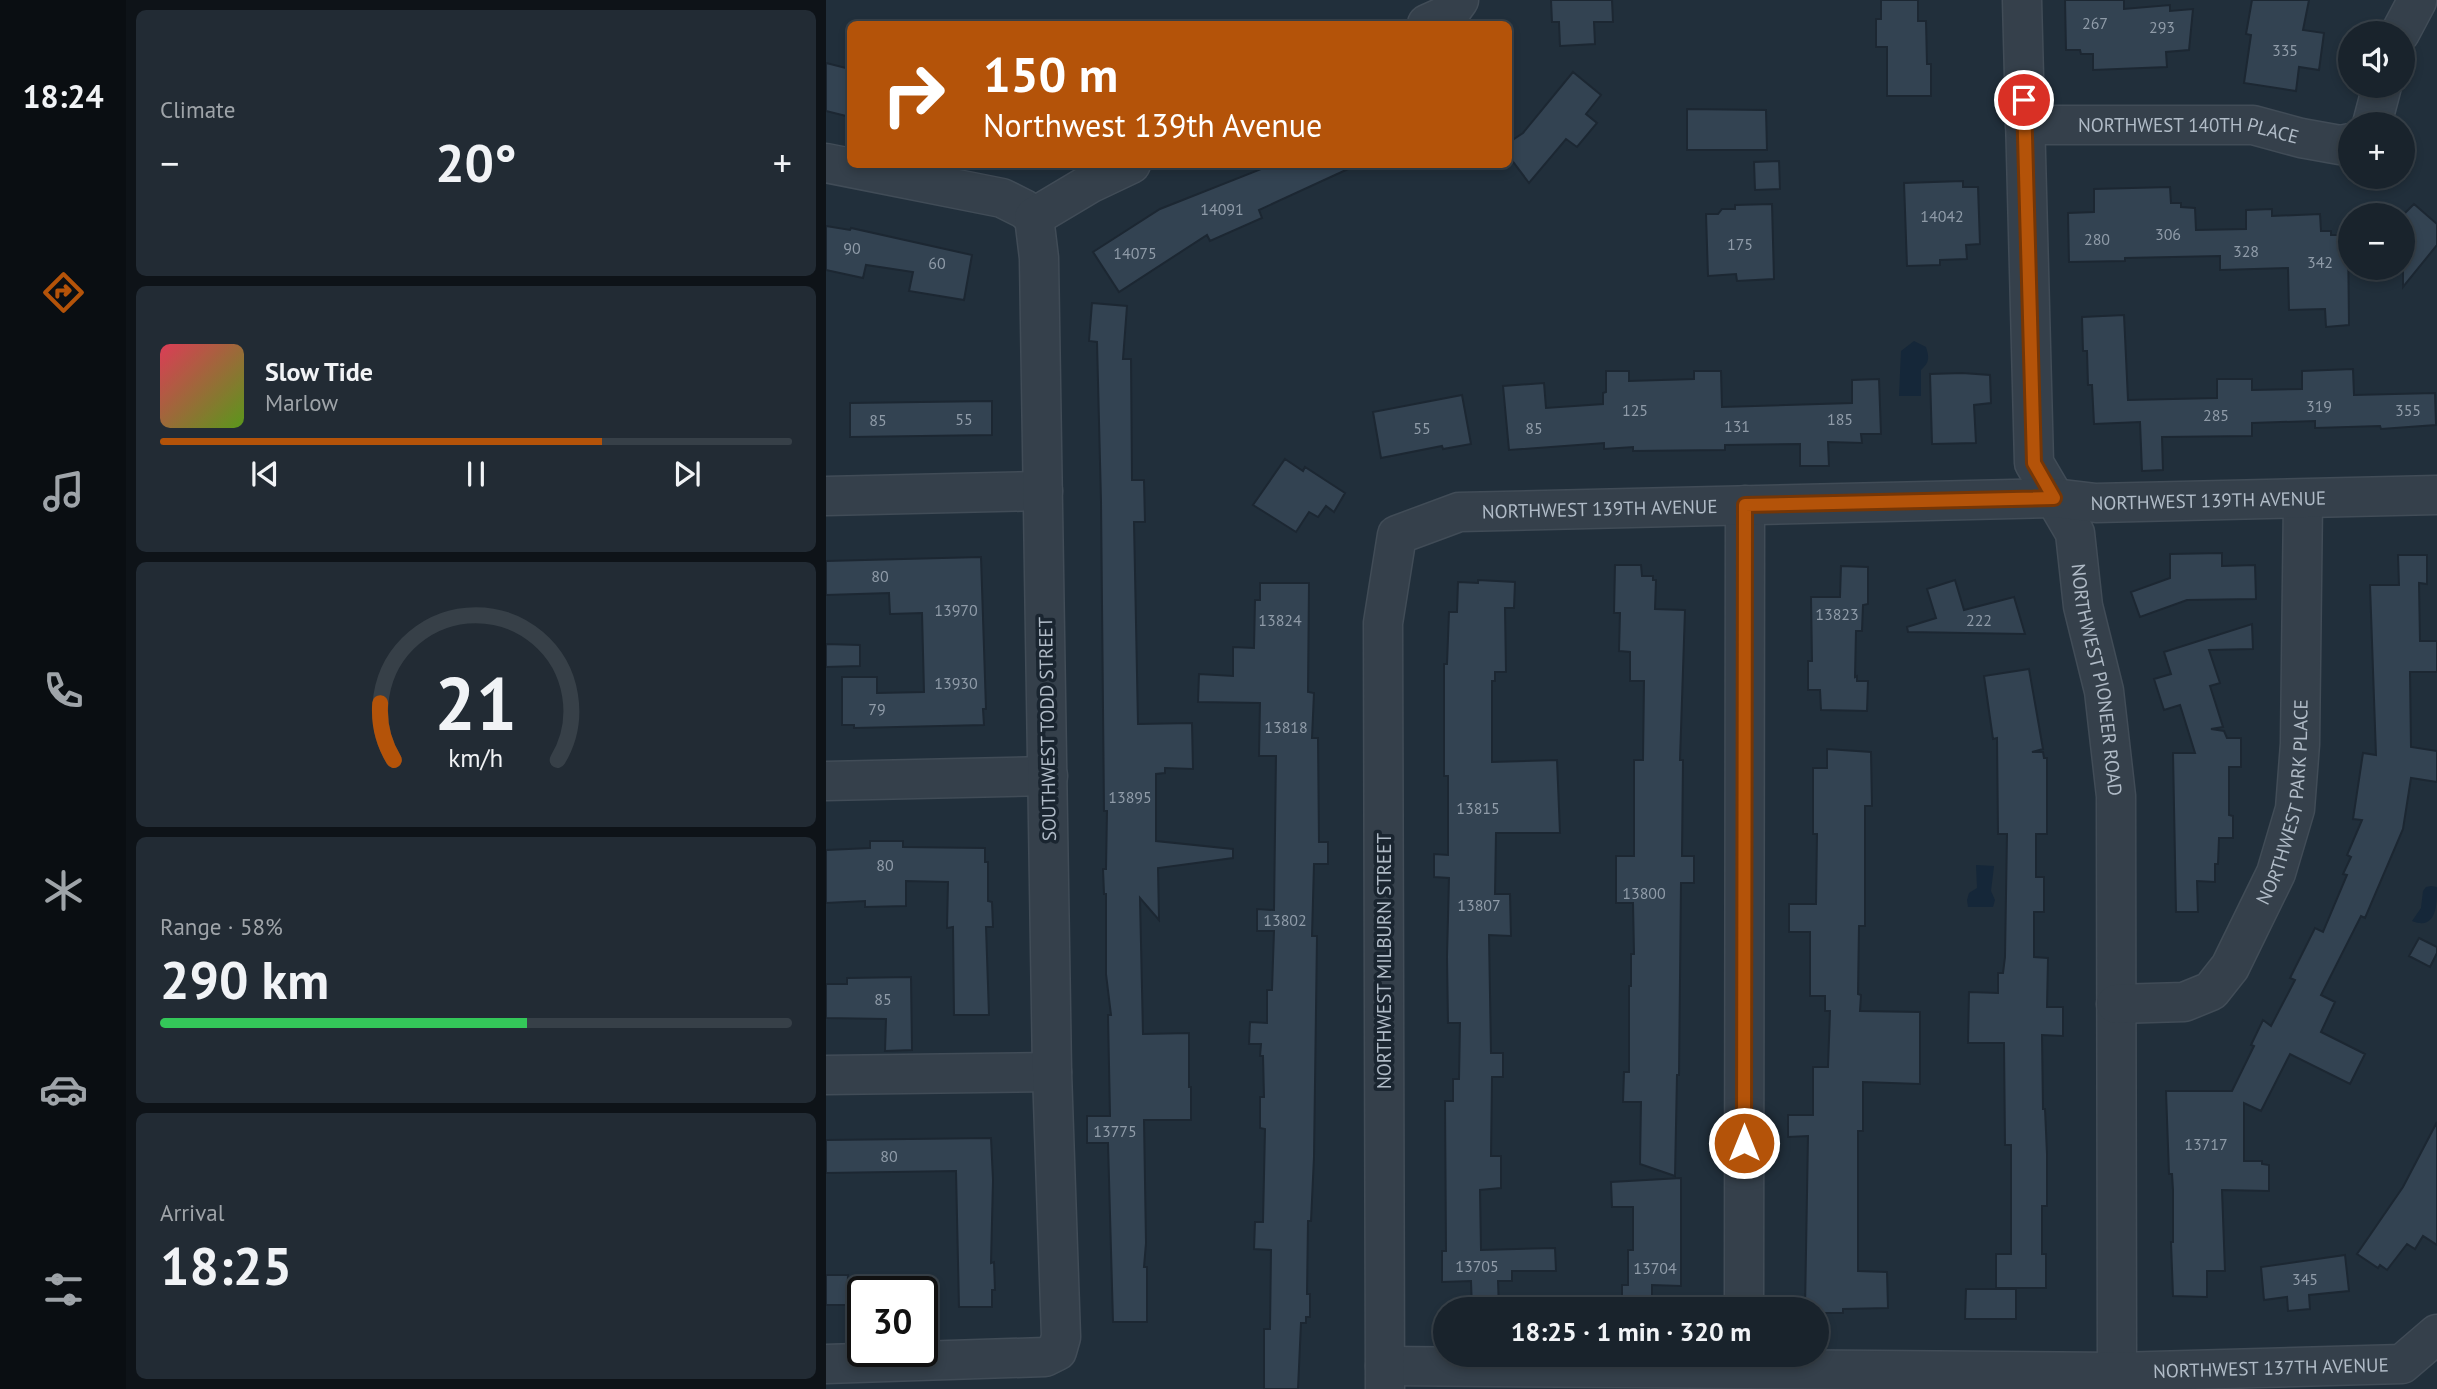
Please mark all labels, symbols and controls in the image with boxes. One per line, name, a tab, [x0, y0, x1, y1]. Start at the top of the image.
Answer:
house number: 267	[2082, 13, 2108, 33]
house number: 293	[2149, 17, 2175, 37]
map controls	[2338, 21, 2415, 280]
button: sound	[2338, 21, 2415, 98]
house number: 335	[2272, 40, 2298, 60]
text: 150 m	[983, 42, 1118, 106]
icon: right	[868, 49, 959, 140]
pin	[1994, 70, 2054, 130]
text: 18:24	[22, 75, 104, 117]
icon: arrive	[2005, 81, 2043, 119]
text: Climate	[160, 95, 235, 124]
text: Northwest 139th Avenue	[983, 104, 1322, 146]
street label: NORTHWEST 140TH PLACE	[2078, 112, 2301, 149]
button: +	[2338, 112, 2415, 189]
text: 20°	[435, 129, 517, 196]
text: −	[160, 138, 179, 187]
text: +	[773, 138, 792, 187]
house number: 14091	[1200, 199, 1244, 219]
button: −	[2338, 203, 2415, 280]
house number: 14042	[1920, 206, 1964, 226]
house number: 306	[2155, 224, 2181, 244]
house number: 280	[2084, 229, 2110, 249]
house number: 175	[1727, 234, 1753, 254]
house number: 90	[843, 238, 861, 258]
house number: 328	[2233, 241, 2259, 261]
house number: 14075	[1113, 243, 1157, 263]
house number: 342	[2307, 252, 2333, 272]
house number: 60	[928, 253, 946, 273]
icon: directions	[39, 268, 88, 317]
text: Slow Tide	[265, 355, 373, 388]
text: Marlow	[265, 388, 338, 417]
house number: 319	[2306, 396, 2332, 416]
house number: 125	[1622, 400, 1648, 420]
house number: 355	[2395, 400, 2421, 420]
house number: 285	[2203, 405, 2229, 425]
house number: 55	[955, 409, 973, 429]
house number: 185	[1827, 409, 1853, 429]
house number: 85	[869, 410, 887, 430]
house number: 131	[1724, 416, 1750, 436]
house number: 55	[1413, 418, 1431, 438]
house number: 85	[1525, 418, 1543, 438]
icon: previous	[246, 455, 284, 493]
icon: pause	[457, 455, 495, 493]
icon: next	[668, 455, 706, 493]
icon: music	[39, 467, 88, 516]
street label: NORTHWEST 139TH AVENUE	[2090, 486, 2326, 515]
street label: NORTHWEST 139TH AVENUE	[1482, 494, 1718, 523]
street label: NORTHWEST PIONEER ROAD	[2066, 562, 2128, 797]
house number: 80	[871, 566, 889, 586]
house number: 13970	[934, 600, 978, 620]
house number: 13823	[1815, 604, 1859, 624]
house number: 13824	[1258, 610, 1302, 630]
house number: 222	[1966, 610, 1992, 630]
street label: SOUTHWEST TODD STREET	[1033, 616, 1061, 841]
text: 21	[435, 657, 517, 751]
icon: phone	[39, 666, 88, 715]
house number: 13930	[934, 673, 978, 693]
house number: 79	[868, 699, 886, 719]
street label: NORTHWEST PARK PLACE	[2250, 699, 2313, 908]
house number: 13818	[1264, 717, 1308, 737]
text: km/h	[449, 742, 503, 774]
house number: 13895	[1108, 787, 1152, 807]
house number: 13815	[1456, 798, 1500, 818]
street label: NORTHWEST MILBURN STREET	[1372, 833, 1396, 1089]
house number: 80	[876, 855, 894, 875]
icon: climate	[39, 866, 88, 915]
house number: 13800	[1622, 883, 1666, 903]
house number: 13807	[1457, 895, 1501, 915]
house number: 13802	[1263, 910, 1307, 930]
text: Range · 58%	[160, 912, 283, 941]
text: 290 km	[160, 946, 329, 1013]
house number: 85	[874, 989, 892, 1009]
icon: car	[39, 1065, 88, 1114]
position arrow	[1707, 1106, 1781, 1180]
house number: 13775	[1093, 1121, 1137, 1141]
house number: 13717	[2184, 1134, 2228, 1154]
house number: 80	[880, 1146, 898, 1166]
text: Arrival	[160, 1198, 224, 1227]
text: 18:25	[160, 1232, 292, 1299]
house number: 13705	[1455, 1256, 1499, 1276]
house number: 13704	[1633, 1258, 1677, 1278]
icon: filters	[39, 1265, 88, 1314]
house number: 345	[2292, 1269, 2318, 1289]
speed limit sign: 30	[847, 1276, 938, 1367]
text: 18:25 · 1 min · 320 m	[1511, 1315, 1751, 1348]
street label: NORTHWEST 137TH AVENUE	[2153, 1352, 2389, 1383]

